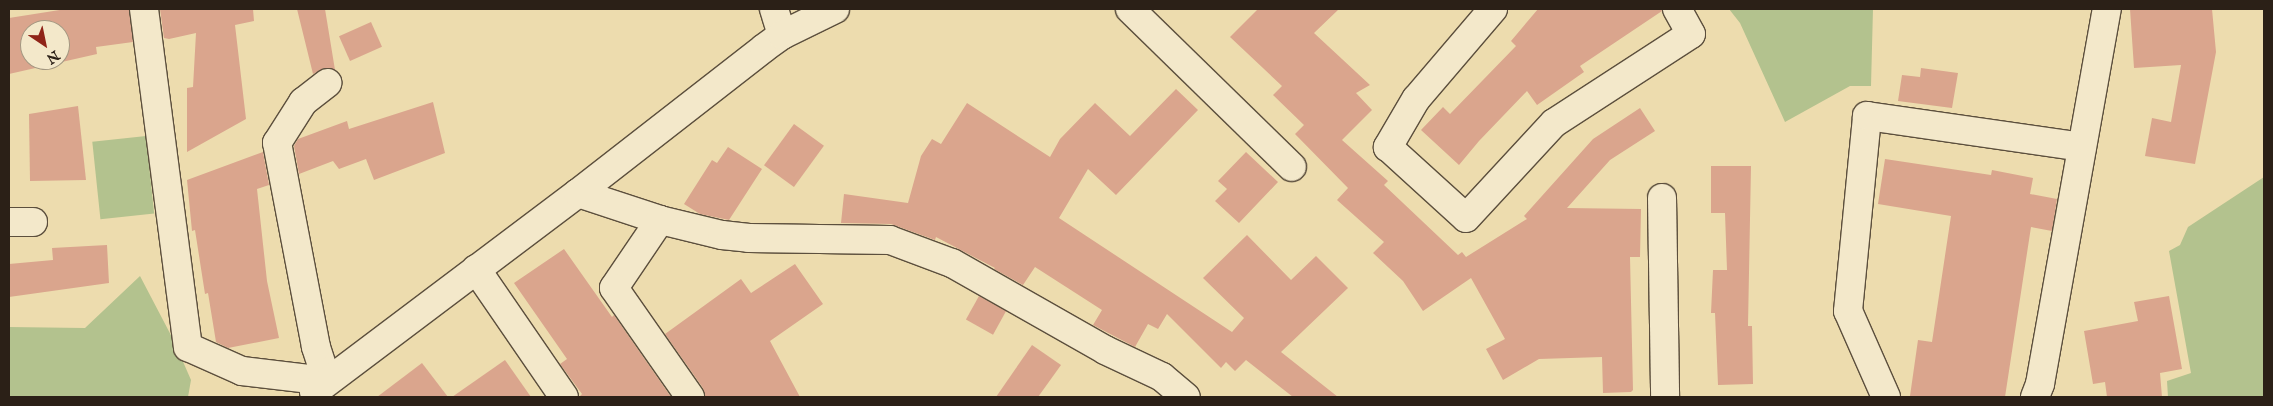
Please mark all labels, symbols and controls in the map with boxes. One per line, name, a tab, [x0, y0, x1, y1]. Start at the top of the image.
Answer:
north arrow	[20, 20, 70, 70]
text: N	[43, 46, 63, 67]

